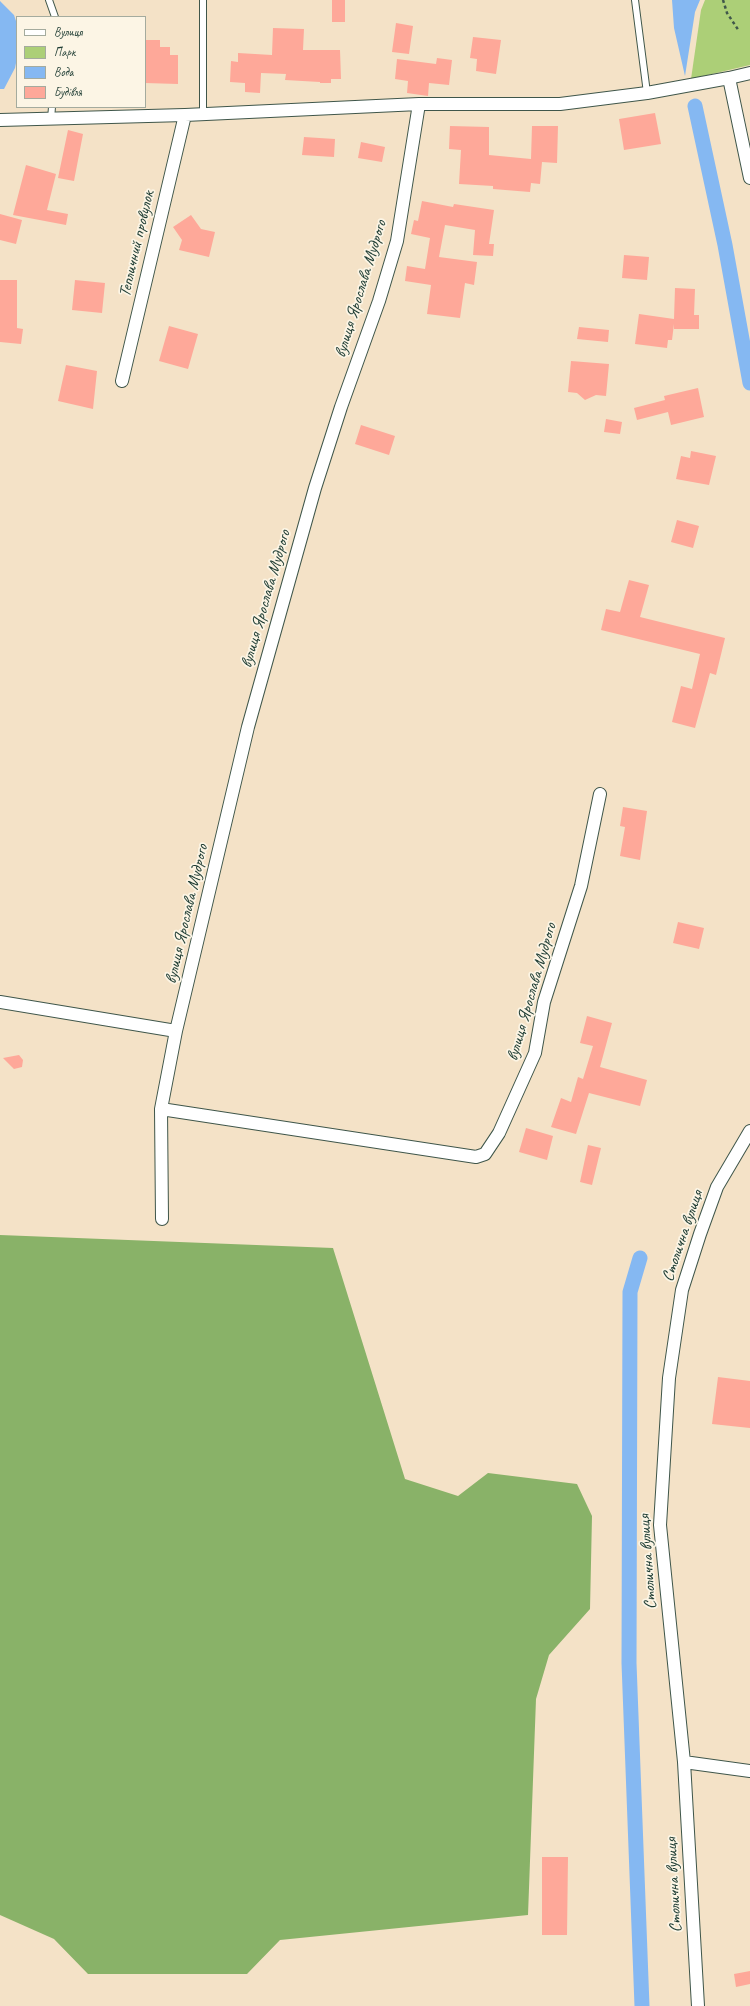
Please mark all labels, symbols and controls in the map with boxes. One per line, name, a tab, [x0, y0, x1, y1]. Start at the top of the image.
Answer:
legend	[16, 16, 146, 108]
text: Вулиця	[54, 24, 82, 40]
text: Парк	[54, 44, 75, 60]
text: Вода	[54, 64, 73, 80]
text: Будівля	[54, 84, 82, 100]
street label: Тепличний провулок	[115, 189, 159, 299]
street label: вулиця Ярослава Мудрого	[330, 218, 392, 360]
street label: вулиця Ярослава Мудрого	[237, 528, 295, 670]
street label: вулиця Ярослава Мудрого	[161, 842, 213, 986]
street label: вулиця Ярослава Мудрого	[503, 921, 561, 1063]
street label: Столична вулиця	[658, 1188, 708, 1284]
street label: Столична вулиця	[635, 1514, 661, 1610]
street label: Столична вулиця	[661, 1837, 687, 1933]

